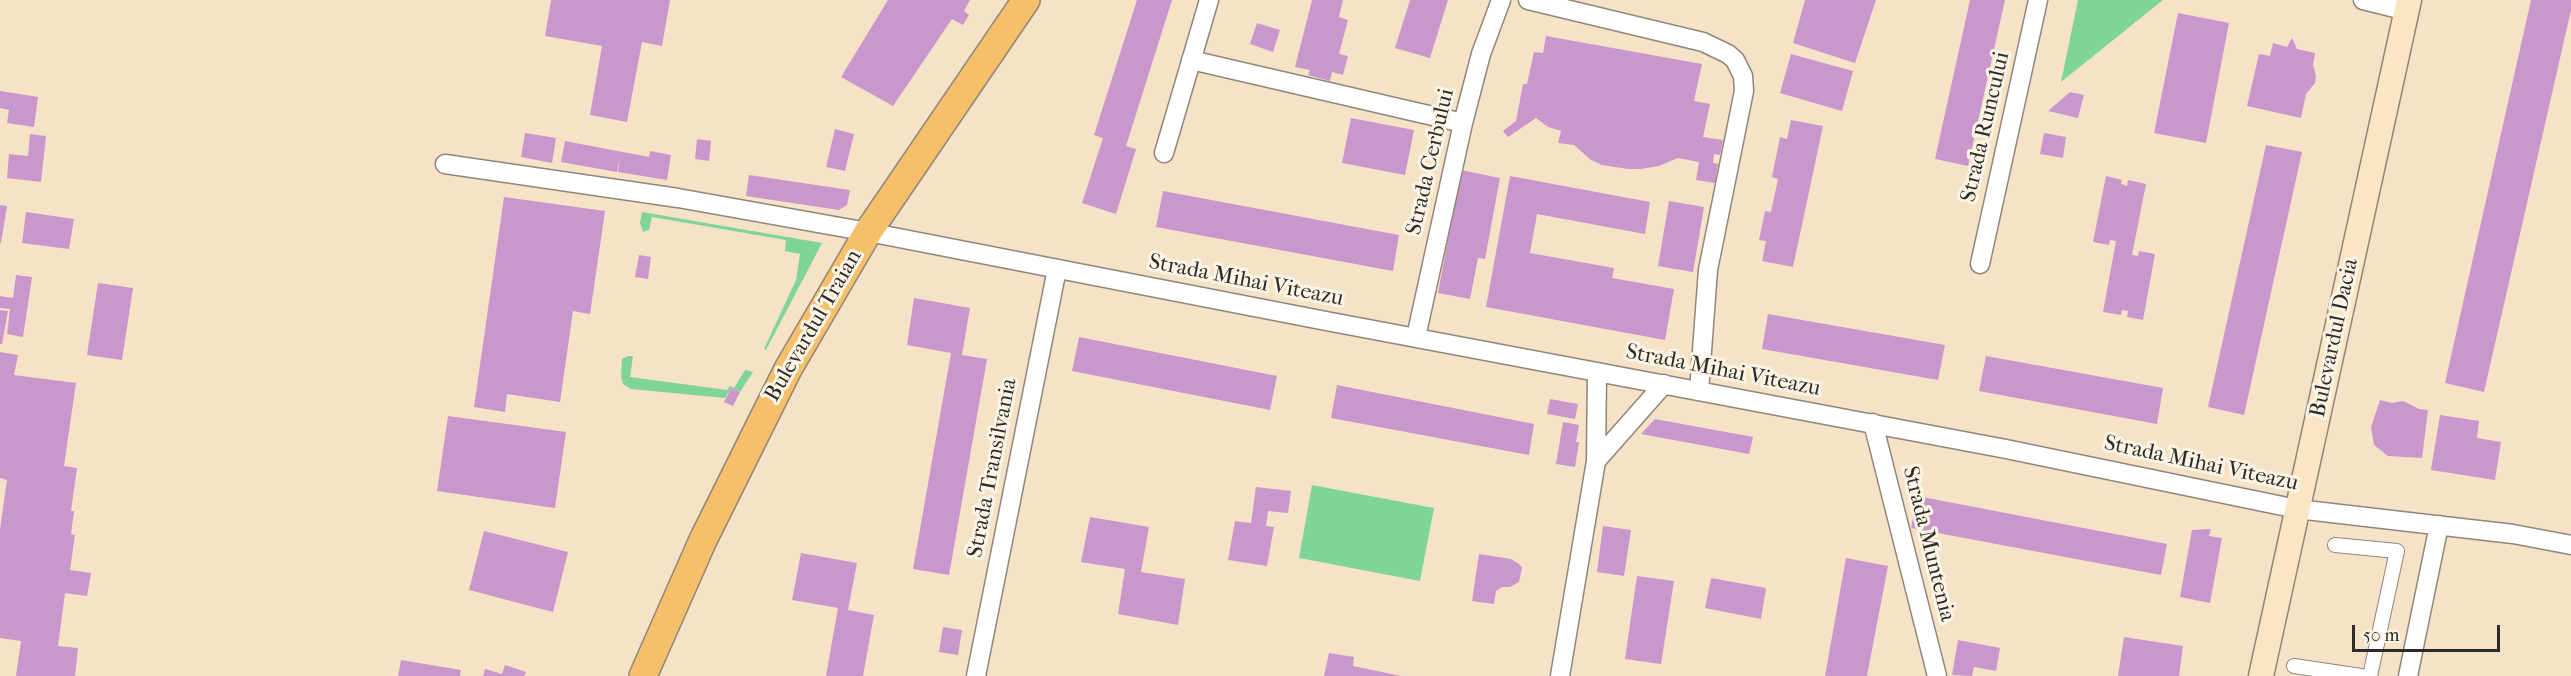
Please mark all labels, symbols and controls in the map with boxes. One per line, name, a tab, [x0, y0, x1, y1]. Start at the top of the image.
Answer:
street label: Strada Runcului	[1956, 49, 2016, 205]
street label: Strada Cerbului	[1401, 86, 1461, 238]
street label: Bulevardul Traian	[760, 245, 868, 407]
street label: Strada Mihai Viteazu	[1146, 249, 1346, 313]
street label: Bulevardul Dacia	[2305, 256, 2365, 420]
street label: Strada Mihai Viteazu	[1623, 339, 1823, 403]
street label: Strada Transilvania	[963, 376, 1023, 560]
street label: Strada Mihai Viteazu	[2102, 431, 2300, 497]
street label: Strada Muntenia	[1896, 464, 1960, 624]
scale bar	[2355, 613, 2504, 651]
text: 50 m	[2363, 625, 2399, 646]

